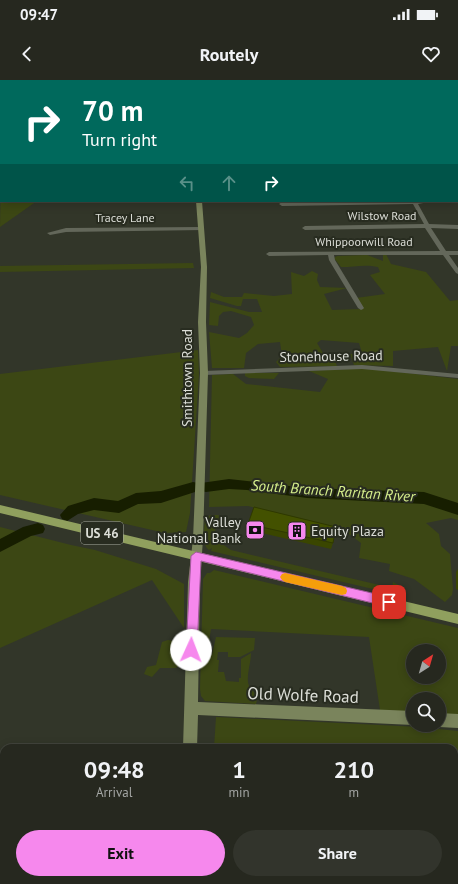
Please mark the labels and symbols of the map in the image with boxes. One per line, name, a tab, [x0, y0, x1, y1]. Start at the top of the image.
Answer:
street label: Wilstow Road	[347, 208, 417, 223]
street label: Tracey Lane	[95, 210, 155, 225]
street label: Whippoorwill Road	[315, 234, 413, 249]
street label: Smithtown Road	[178, 329, 196, 427]
street label: Stonehouse Road	[279, 346, 383, 366]
water label: South Branch Raritan River	[250, 475, 417, 506]
place label: Valley National Bank	[157, 513, 241, 547]
bank icon: Valley National Bank	[244, 519, 266, 541]
building icon: Equity Plaza	[286, 520, 308, 542]
road number: US 46	[81, 522, 123, 544]
place label: Equity Plaza	[311, 522, 384, 540]
pin	[372, 585, 406, 619]
position arrow	[170, 629, 212, 671]
north arrow	[406, 644, 446, 684]
street label: Old Wolfe Road	[247, 682, 359, 708]

